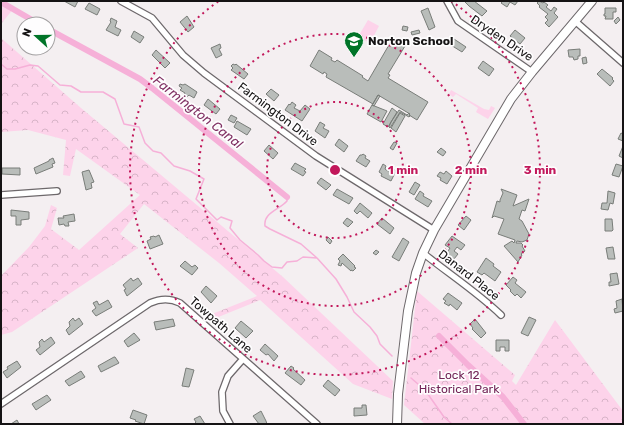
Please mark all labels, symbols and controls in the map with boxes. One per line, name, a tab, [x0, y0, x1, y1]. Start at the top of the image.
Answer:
street label: Dryden Drive	[468, 12, 536, 64]
north arrow	[16, 16, 56, 56]
text: N	[20, 26, 35, 39]
school or university icon: Norton School	[343, 30, 365, 58]
place label: Norton School	[368, 34, 454, 48]
water label: Farmington Canal	[150, 73, 246, 153]
street label: Farmington Drive	[235, 79, 321, 149]
centre of rings	[328, 163, 342, 177]
text: 1 min	[388, 163, 419, 177]
text: 2 min	[455, 163, 488, 177]
text: 3 min	[524, 163, 557, 177]
street label: Danard Place	[436, 247, 503, 303]
street label: Towpath Lane	[187, 294, 255, 356]
park label: Lock 12 Historical Park	[419, 368, 500, 396]

